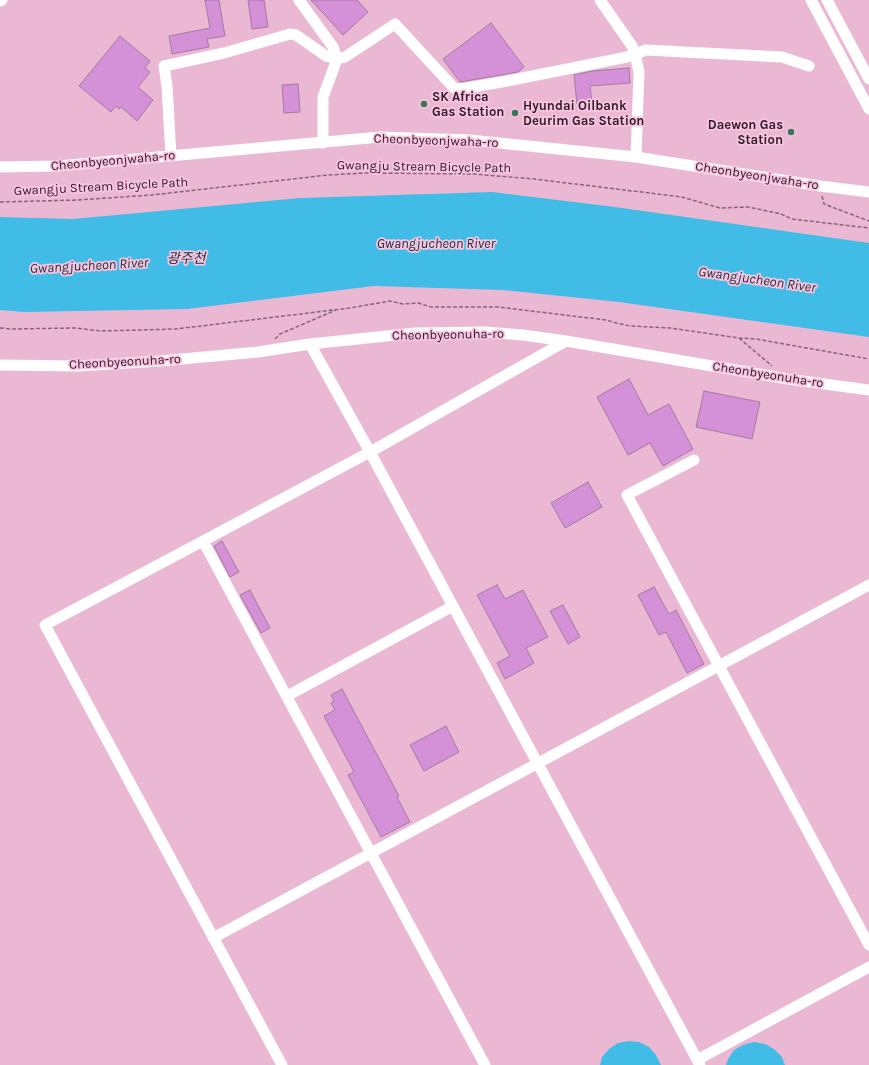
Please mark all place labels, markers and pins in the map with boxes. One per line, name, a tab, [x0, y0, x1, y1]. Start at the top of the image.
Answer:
place label: SK Africa Gas Station	[432, 89, 504, 120]
place label: Hyundai Oilbank Deurim Gas Station	[523, 98, 644, 129]
marker: SK Africa Gas Station	[419, 99, 429, 109]
marker: Hyundai Oilbank Deurim Gas Station	[510, 108, 520, 118]
place label: Daewon Gas Station	[708, 117, 783, 148]
marker: Daewon Gas Station	[786, 127, 796, 137]

